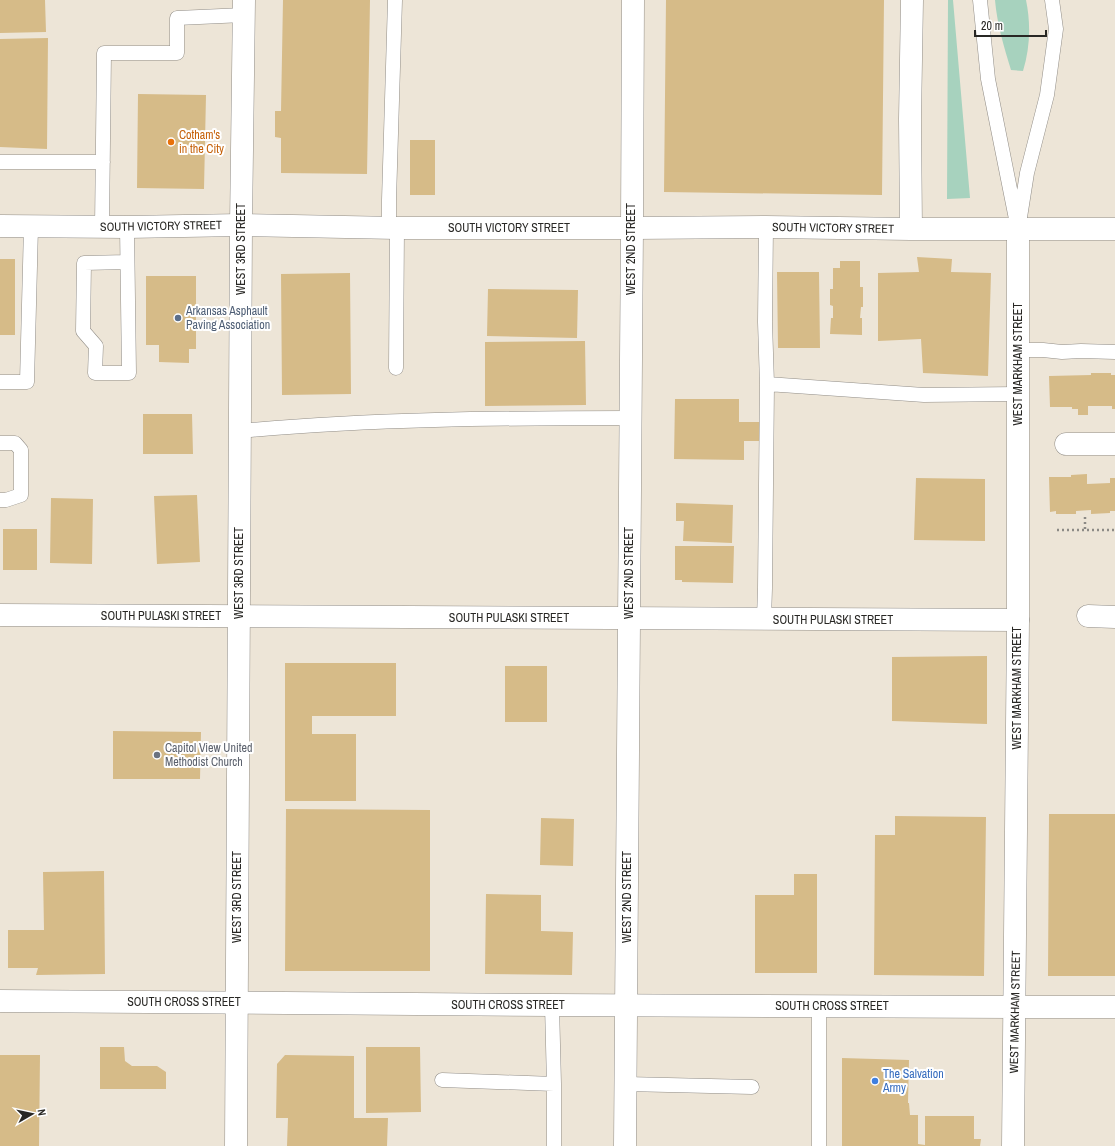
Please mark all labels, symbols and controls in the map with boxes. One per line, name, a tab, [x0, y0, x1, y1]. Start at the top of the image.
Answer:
scale bar	[975, 12, 1046, 38]
text: 20 m	[981, 18, 1003, 34]
place label: Cotham's in the City	[179, 127, 224, 157]
marker: Cotham's in the City	[166, 137, 176, 147]
street label: WEST 3RD STREET	[233, 203, 249, 295]
street label: WEST 2ND STREET	[623, 203, 639, 295]
street label: SOUTH VICTORY STREET	[100, 217, 222, 235]
street label: SOUTH VICTORY STREET	[772, 219, 894, 237]
street label: SOUTH VICTORY STREET	[448, 220, 570, 236]
place label: Arkansas Asphault Paving Association	[185, 303, 270, 333]
street label: WEST MARKHAM STREET	[1010, 303, 1026, 425]
marker: Arkansas Asphault Paving Association	[173, 313, 183, 323]
street label: WEST 3RD STREET	[231, 527, 247, 619]
street label: WEST 2ND STREET	[621, 527, 637, 619]
street label: SOUTH PULASKI STREET	[101, 608, 221, 624]
street label: SOUTH PULASKI STREET	[449, 610, 569, 626]
street label: SOUTH PULASKI STREET	[773, 612, 893, 628]
street label: WEST MARKHAM STREET	[1009, 627, 1025, 749]
place label: Capitol View United Methodist Church	[165, 740, 252, 770]
marker: Capitol View United Methodist Church	[152, 750, 162, 760]
street label: WEST 3RD STREET	[229, 851, 245, 943]
street label: WEST 2ND STREET	[619, 851, 635, 943]
street label: WEST MARKHAM STREET	[1006, 950, 1024, 1074]
street label: SOUTH CROSS STREET	[127, 994, 241, 1010]
street label: SOUTH CROSS STREET	[451, 997, 565, 1013]
street label: SOUTH CROSS STREET	[775, 998, 889, 1014]
place label: The Salvation Army	[882, 1066, 944, 1096]
marker: The Salvation Army	[870, 1076, 880, 1086]
north arrow	[12, 1094, 52, 1134]
text: N	[34, 1108, 49, 1117]

